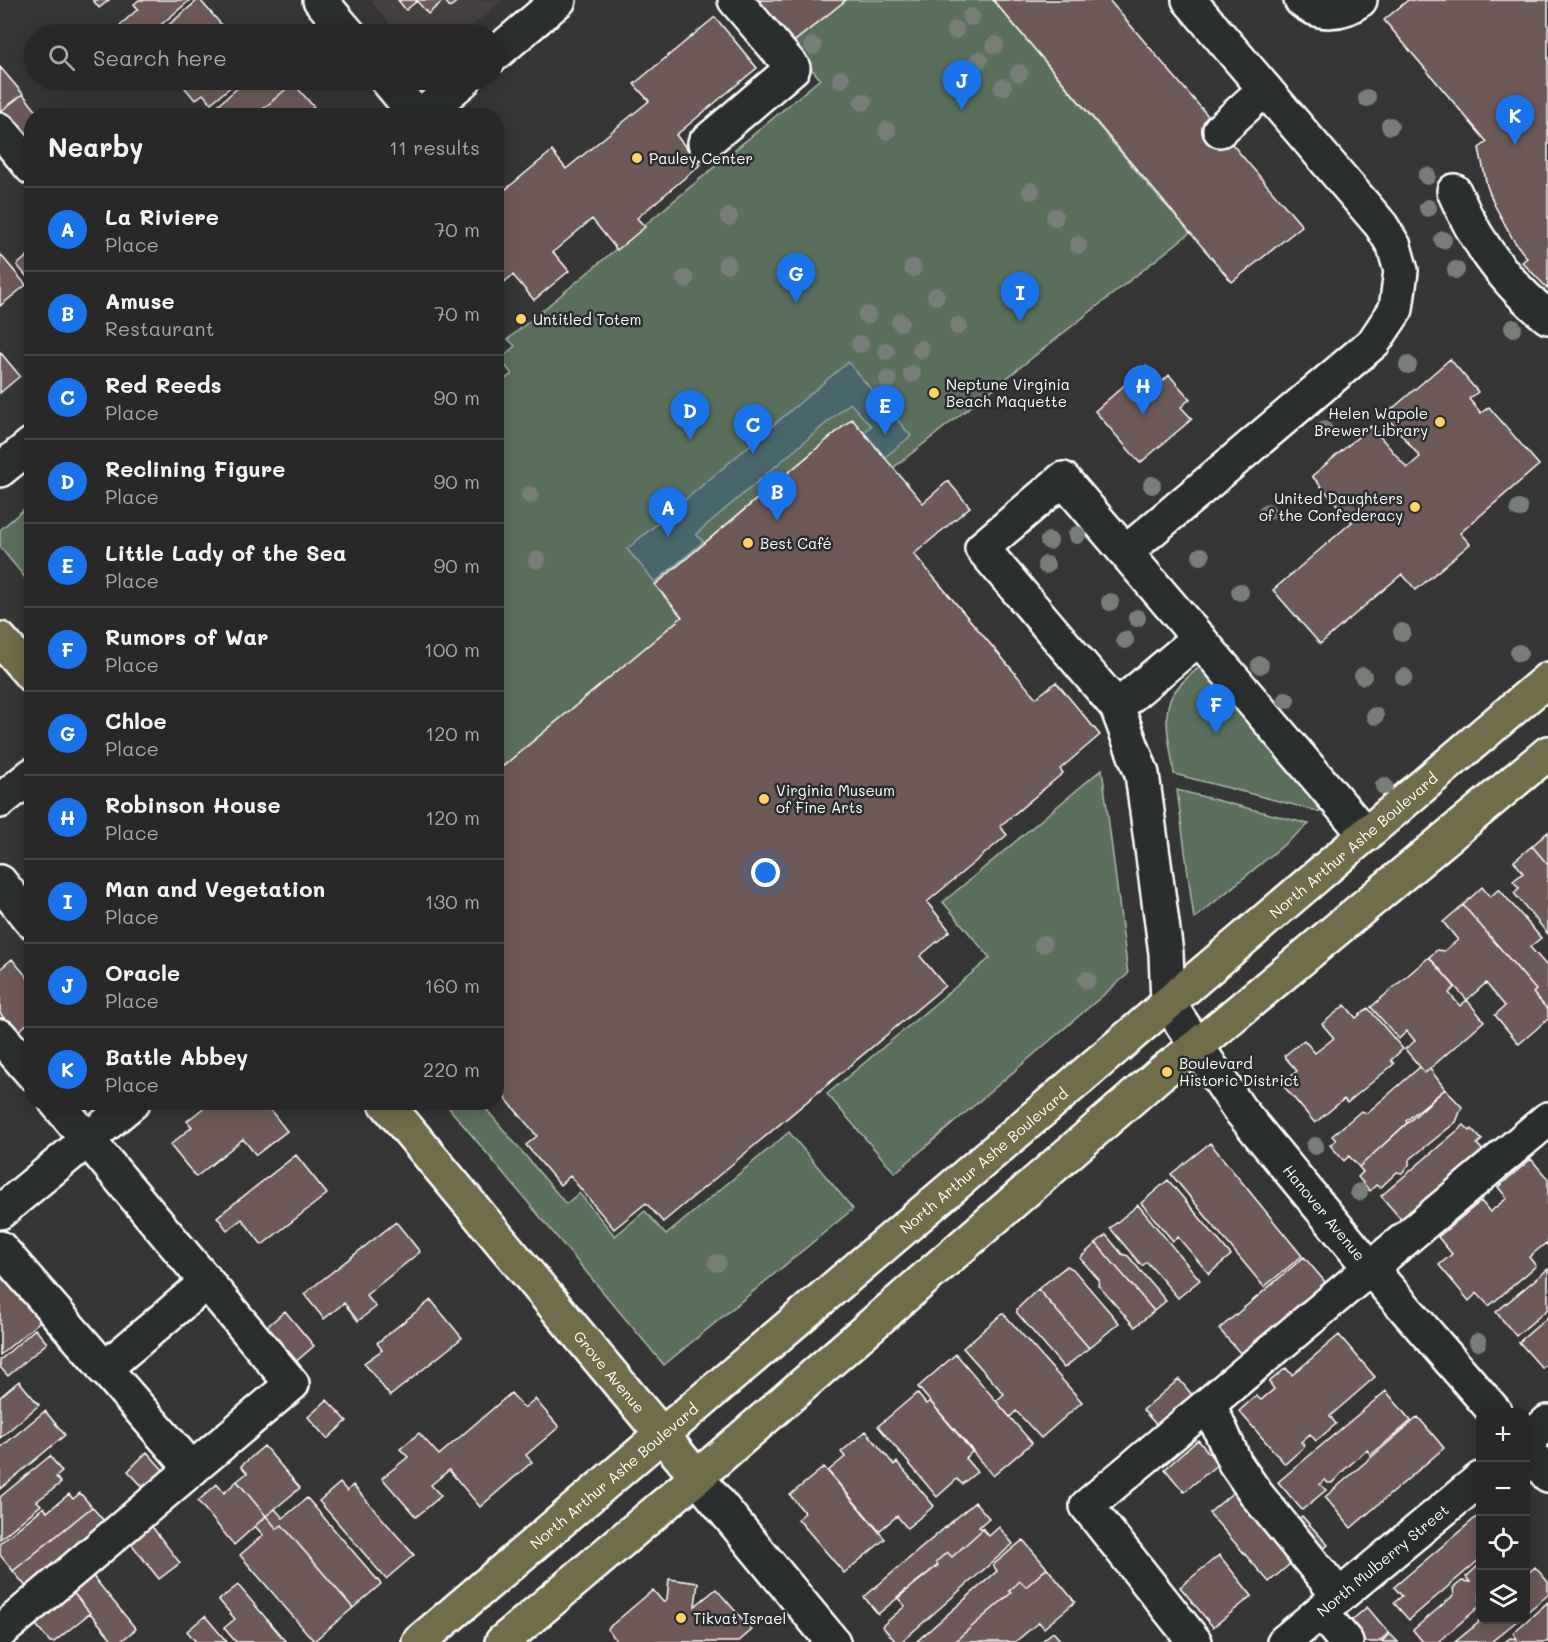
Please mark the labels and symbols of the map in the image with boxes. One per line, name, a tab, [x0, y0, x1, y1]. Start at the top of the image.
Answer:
pin: J	[942, 60, 982, 110]
pin: K	[1496, 96, 1534, 145]
place label: Pauley Center	[649, 148, 753, 168]
marker: Pauley Center	[630, 151, 644, 165]
pin: G	[776, 254, 816, 303]
pin: I	[1000, 272, 1040, 322]
place label: Untitled Totem	[533, 309, 642, 329]
marker: Untitled Totem	[514, 312, 528, 326]
pin: H	[1124, 366, 1162, 415]
place label: Neptune Virginia Beach Maquette	[946, 374, 1070, 411]
pin: E	[866, 386, 904, 435]
marker: Neptune Virginia Beach Maquette	[927, 386, 941, 400]
pin: D	[670, 390, 710, 440]
place label: Helen Wapole Brewer Library	[1314, 403, 1428, 440]
pin: C	[734, 404, 772, 454]
marker: Helen Wapole Brewer Library	[1433, 415, 1447, 429]
pin: B	[758, 472, 796, 521]
pin: A	[648, 488, 688, 537]
place label: United Daughters of the Confederacy	[1259, 488, 1403, 525]
marker: United Daughters of the Confederacy	[1408, 500, 1422, 514]
place label: Best Café	[760, 533, 832, 553]
marker: Best Café	[741, 536, 755, 550]
pin: F	[1196, 684, 1236, 734]
street label: North Arthur Ashe Boulevard	[1265, 768, 1442, 922]
place label: Virginia Museum of Fine Arts	[776, 780, 895, 817]
marker: Virginia Museum of Fine Arts	[757, 792, 771, 806]
your location	[751, 858, 780, 887]
place label: Boulevard Historic District	[1179, 1053, 1299, 1090]
marker: Boulevard Historic District	[1160, 1065, 1174, 1079]
street label: North Arthur Ashe Boulevard	[895, 1083, 1072, 1238]
street label: Hanover Avenue	[1279, 1160, 1370, 1265]
street label: Grove Avenue	[569, 1326, 650, 1417]
street label: North Arthur Ashe Boulevard	[525, 1398, 702, 1553]
street label: North Mulberry Street	[1312, 1499, 1453, 1621]
place label: Tikvat Israel	[693, 1608, 786, 1628]
marker: Tikvat Israel	[674, 1611, 688, 1625]

